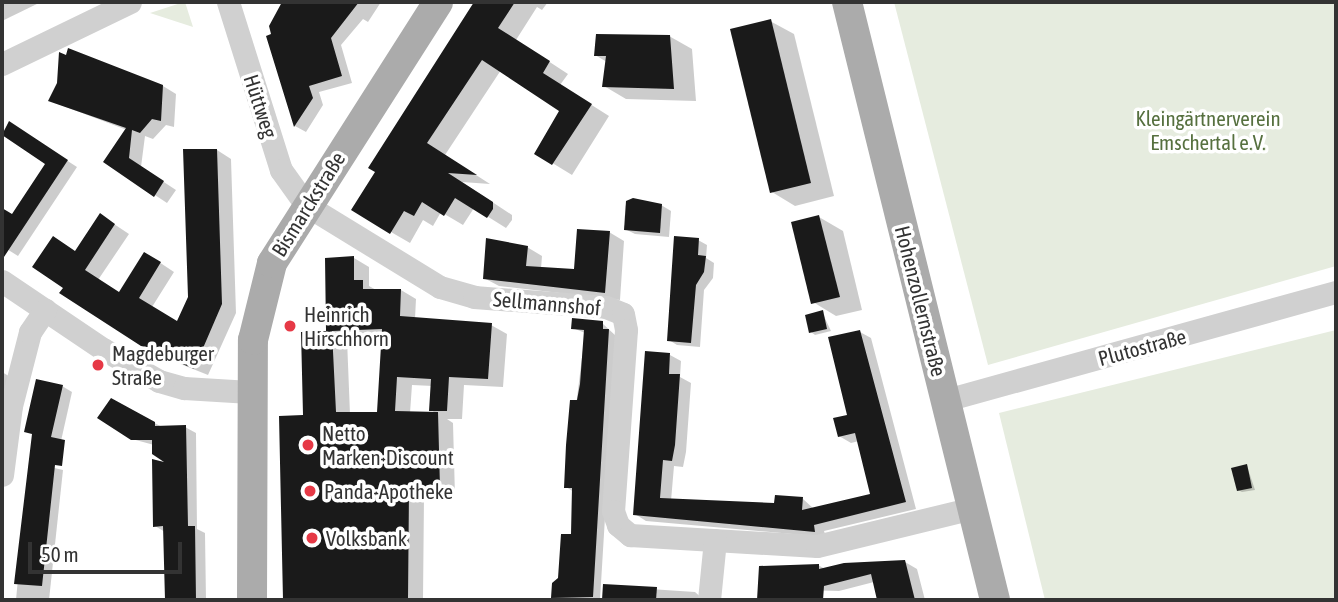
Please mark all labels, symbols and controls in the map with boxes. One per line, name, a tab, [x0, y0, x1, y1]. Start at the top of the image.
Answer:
street label: Hüttweg	[239, 71, 283, 141]
park label: Kleingärtnerverein Emschertal e.V.	[1135, 105, 1281, 155]
street label: Bismarckstraße	[266, 147, 350, 261]
street label: Hohenzollernstraße	[890, 223, 952, 379]
street label: Sellmannshof	[492, 286, 602, 320]
place label: Heinrich Hirschhorn	[304, 301, 389, 351]
marker: Heinrich Hirschhorn	[282, 318, 298, 334]
street label: Plutostraße	[1095, 323, 1189, 371]
place label: Magdeburger Straße	[112, 340, 214, 390]
marker: Magdeburger Straße	[90, 357, 106, 373]
place label: Netto Marken-Discount	[322, 420, 454, 470]
marker: Netto Marken-Discount	[300, 437, 316, 453]
place label: Panda-Apotheke	[324, 478, 453, 504]
marker: Panda-Apotheke	[302, 483, 318, 499]
place label: Volksbank	[326, 525, 407, 551]
scale bar	[32, 528, 186, 572]
marker: Volksbank	[304, 530, 320, 546]
text: 50 m	[41, 542, 79, 566]

